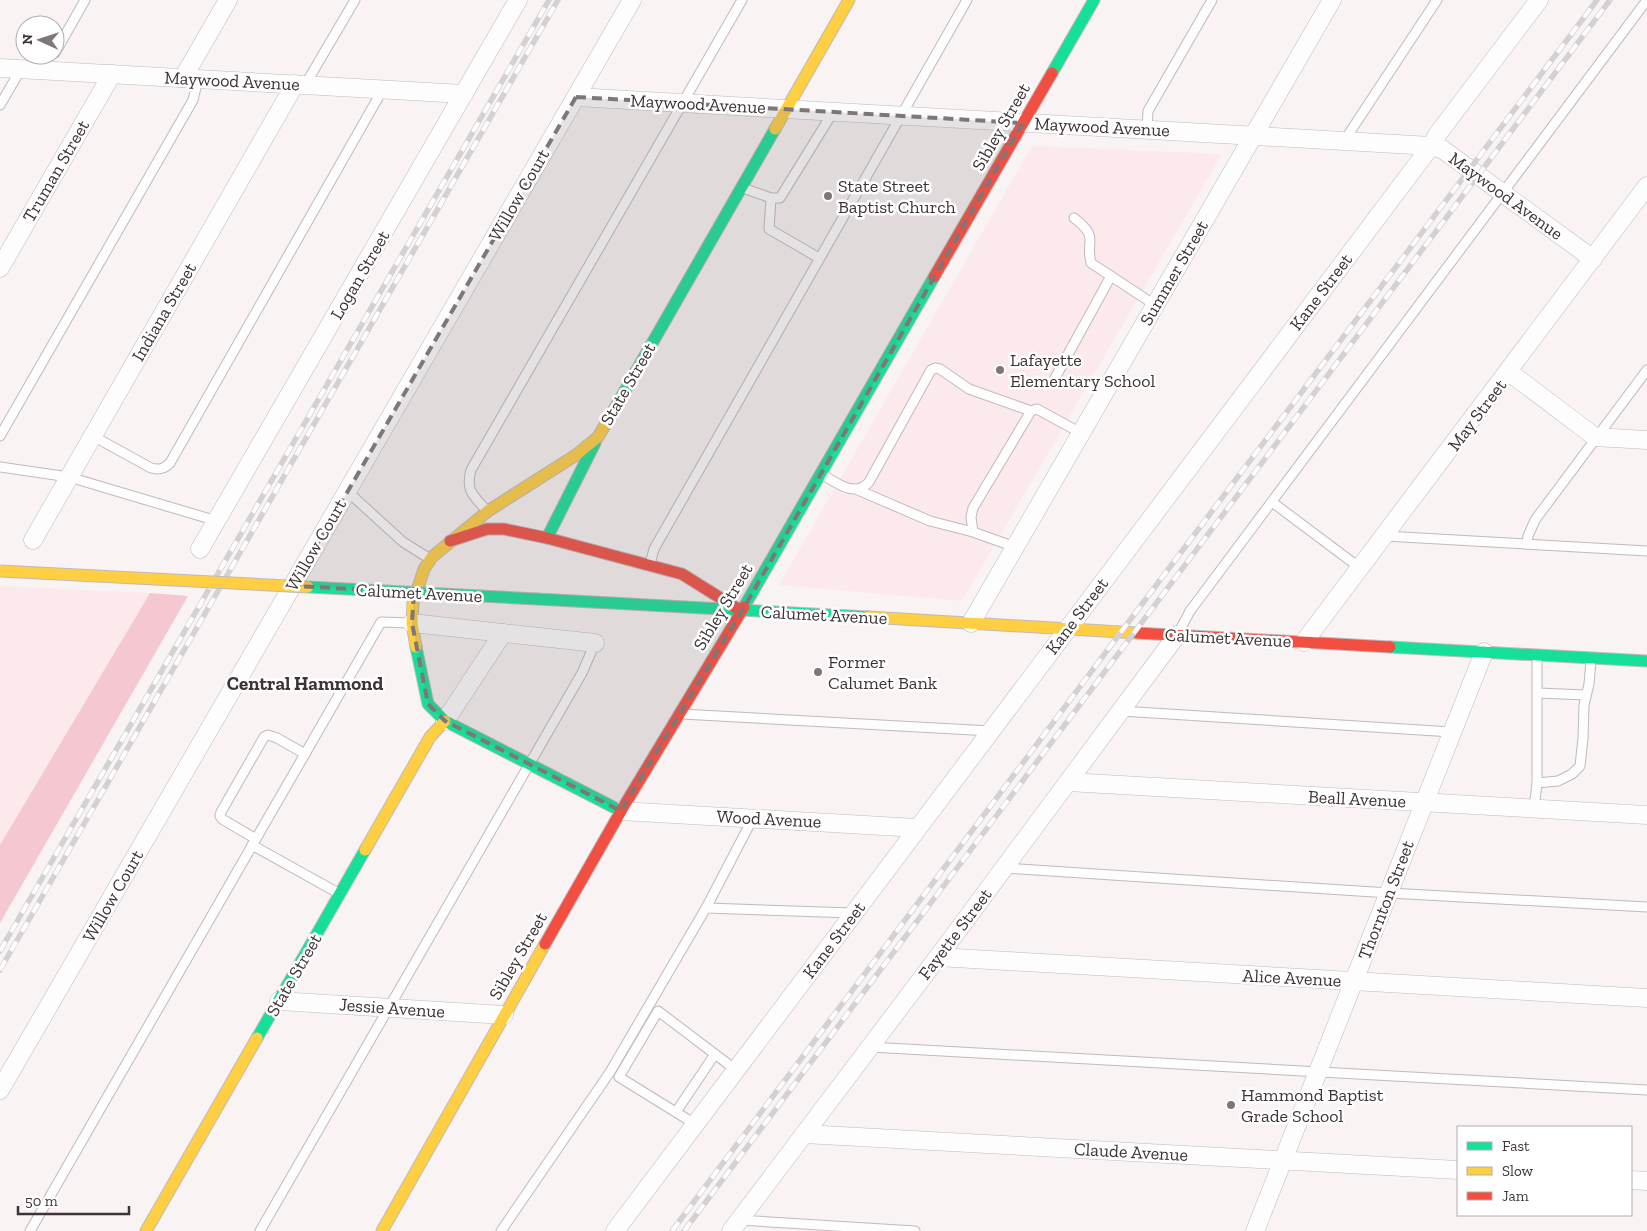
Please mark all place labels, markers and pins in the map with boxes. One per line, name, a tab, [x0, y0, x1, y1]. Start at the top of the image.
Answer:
place label: State Street Baptist Church	[838, 175, 956, 218]
marker: State Street Baptist Church	[822, 190, 834, 202]
place label: Lafayette Elementary School	[1010, 349, 1155, 392]
marker: Lafayette Elementary School	[994, 364, 1006, 376]
place label: Former Calumet Bank	[828, 651, 938, 694]
marker: Former Calumet Bank	[812, 666, 824, 678]
place label: Hammond Baptist Grade School	[1241, 1084, 1384, 1127]
marker: Hammond Baptist Grade School	[1225, 1099, 1237, 1111]

